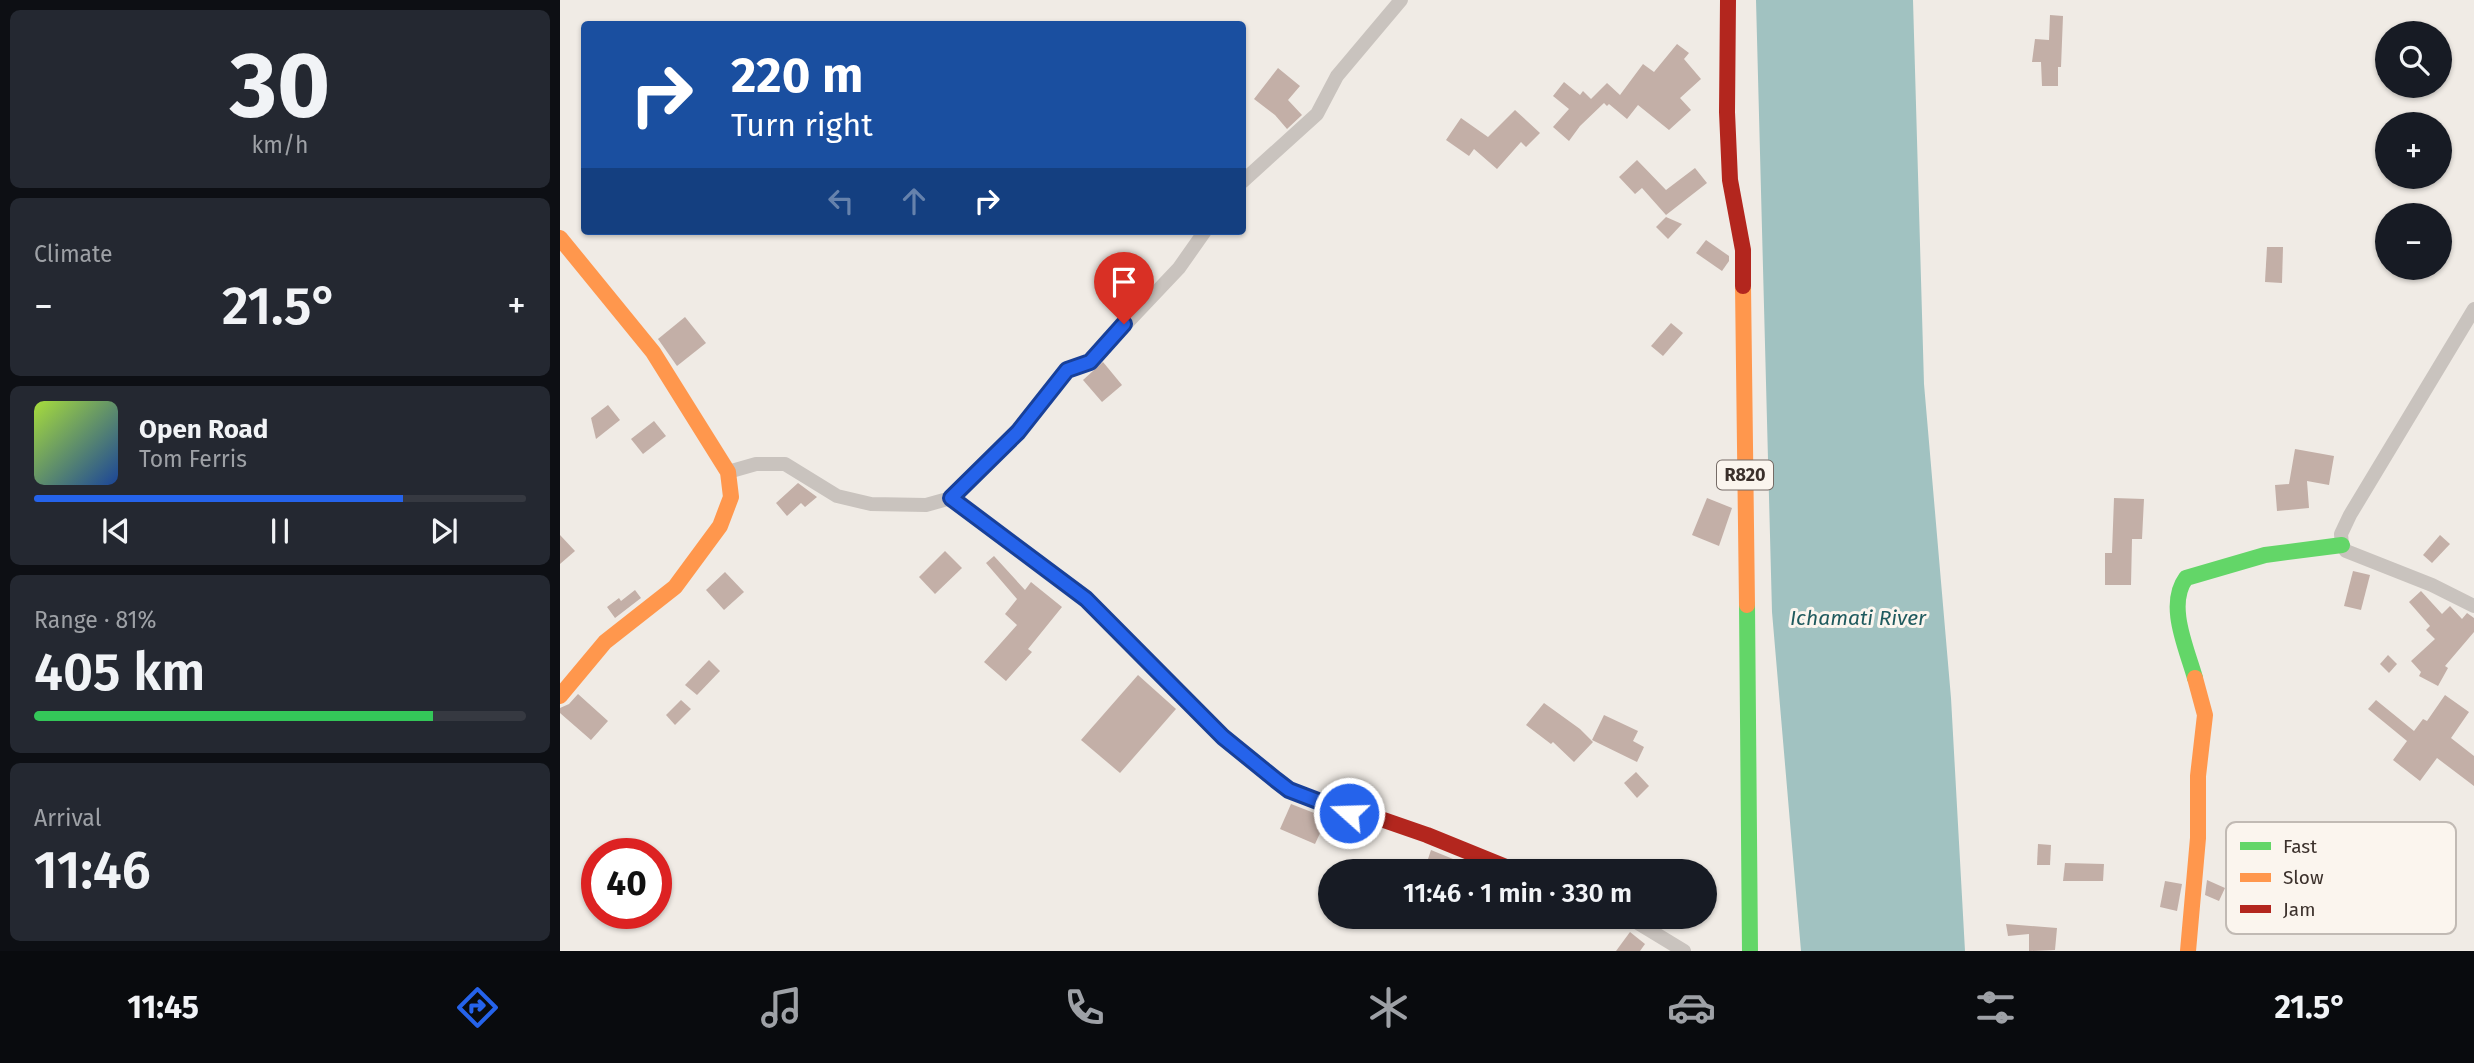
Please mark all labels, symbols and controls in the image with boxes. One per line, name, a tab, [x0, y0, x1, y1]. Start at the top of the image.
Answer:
map controls	[2375, 21, 2452, 280]
button: search	[2375, 21, 2452, 98]
text: 30	[230, 31, 330, 140]
text: 220 m	[731, 46, 863, 105]
icon: right	[616, 49, 707, 140]
text: Turn right	[731, 106, 873, 144]
button: +	[2375, 112, 2452, 189]
text: km/h	[252, 131, 308, 159]
icon: left	[822, 182, 860, 220]
icon: ahead	[895, 182, 933, 220]
icon: right	[968, 182, 1006, 220]
button: −	[2375, 203, 2452, 280]
text: Climate	[34, 240, 113, 268]
pin	[1094, 252, 1154, 324]
icon: arrive	[1105, 263, 1143, 301]
text: 21.5°	[222, 275, 338, 338]
text: −	[34, 283, 53, 329]
text: +	[507, 283, 526, 329]
text: Open Road	[139, 414, 268, 445]
text: Tom Ferris	[139, 445, 247, 473]
road number: R820	[1717, 461, 1773, 490]
icon: previous	[97, 512, 135, 550]
icon: pause	[261, 512, 299, 550]
icon: next	[425, 512, 463, 550]
water label: Ichamati River	[1790, 605, 1927, 631]
text: Range · 81%	[34, 606, 156, 634]
text: 405 km	[34, 641, 205, 704]
position arrow	[1312, 776, 1386, 850]
text: Arrival	[34, 804, 101, 832]
legend	[2226, 822, 2456, 934]
text: Fast	[2283, 835, 2317, 858]
speed limit sign: 40	[581, 838, 672, 929]
text: 11:46	[34, 839, 151, 902]
text: Slow	[2283, 866, 2324, 889]
text: 11:46 · 1 min · 330 m	[1403, 878, 1632, 909]
text: Jam	[2283, 898, 2315, 921]
icon: directions	[453, 983, 502, 1032]
icon: music	[757, 983, 806, 1032]
icon: phone	[1060, 983, 1109, 1032]
icon: climate	[1364, 983, 1413, 1032]
icon: car	[1667, 983, 1716, 1032]
icon: filters	[1971, 983, 2020, 1032]
text: 11:45	[127, 988, 199, 1026]
text: 21.5°	[2274, 988, 2347, 1026]

